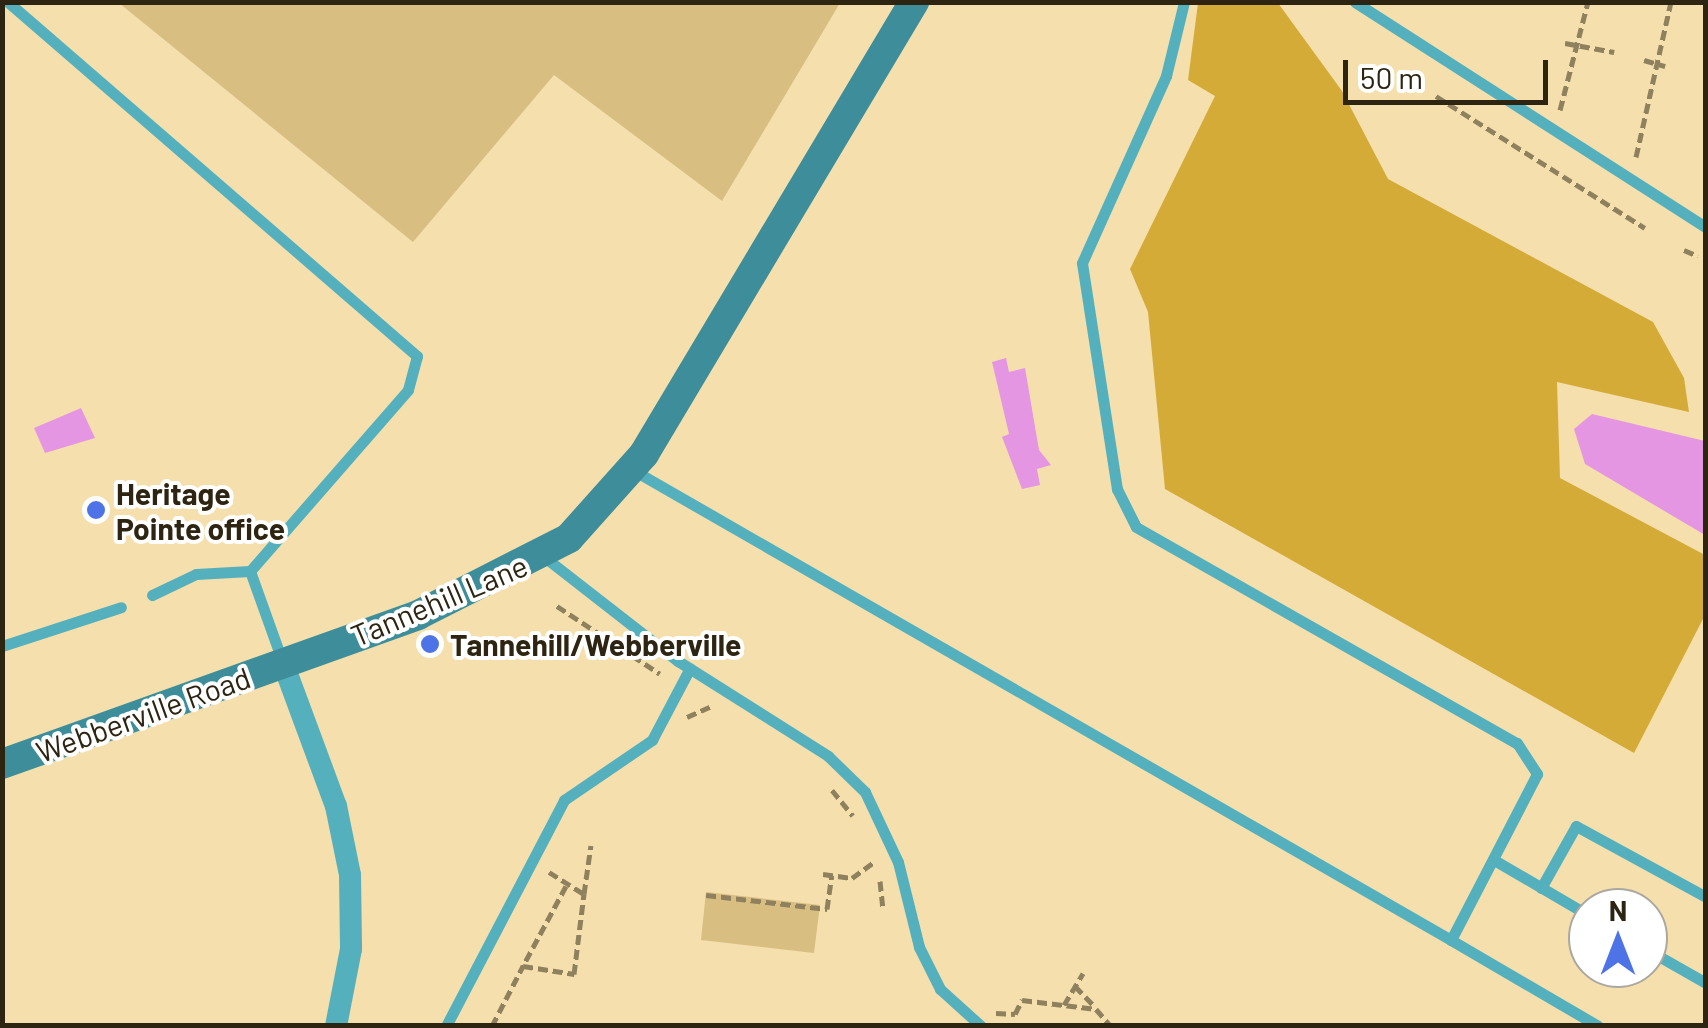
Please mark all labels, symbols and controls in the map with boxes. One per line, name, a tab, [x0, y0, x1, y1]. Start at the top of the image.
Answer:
scale bar	[1348, 40, 1553, 102]
text: 50 m	[1360, 59, 1423, 95]
place label: Heritage Pointe office	[116, 475, 285, 546]
marker: Heritage Pointe office	[85, 499, 107, 521]
street label: Tannehill Lane	[345, 547, 533, 653]
place label: Tannehill/Webberville	[450, 626, 741, 662]
marker: Tannehill/Webberville	[419, 633, 441, 655]
street label: Webberville Road	[31, 659, 255, 769]
north arrow	[1568, 888, 1668, 988]
text: N	[1609, 893, 1627, 927]

